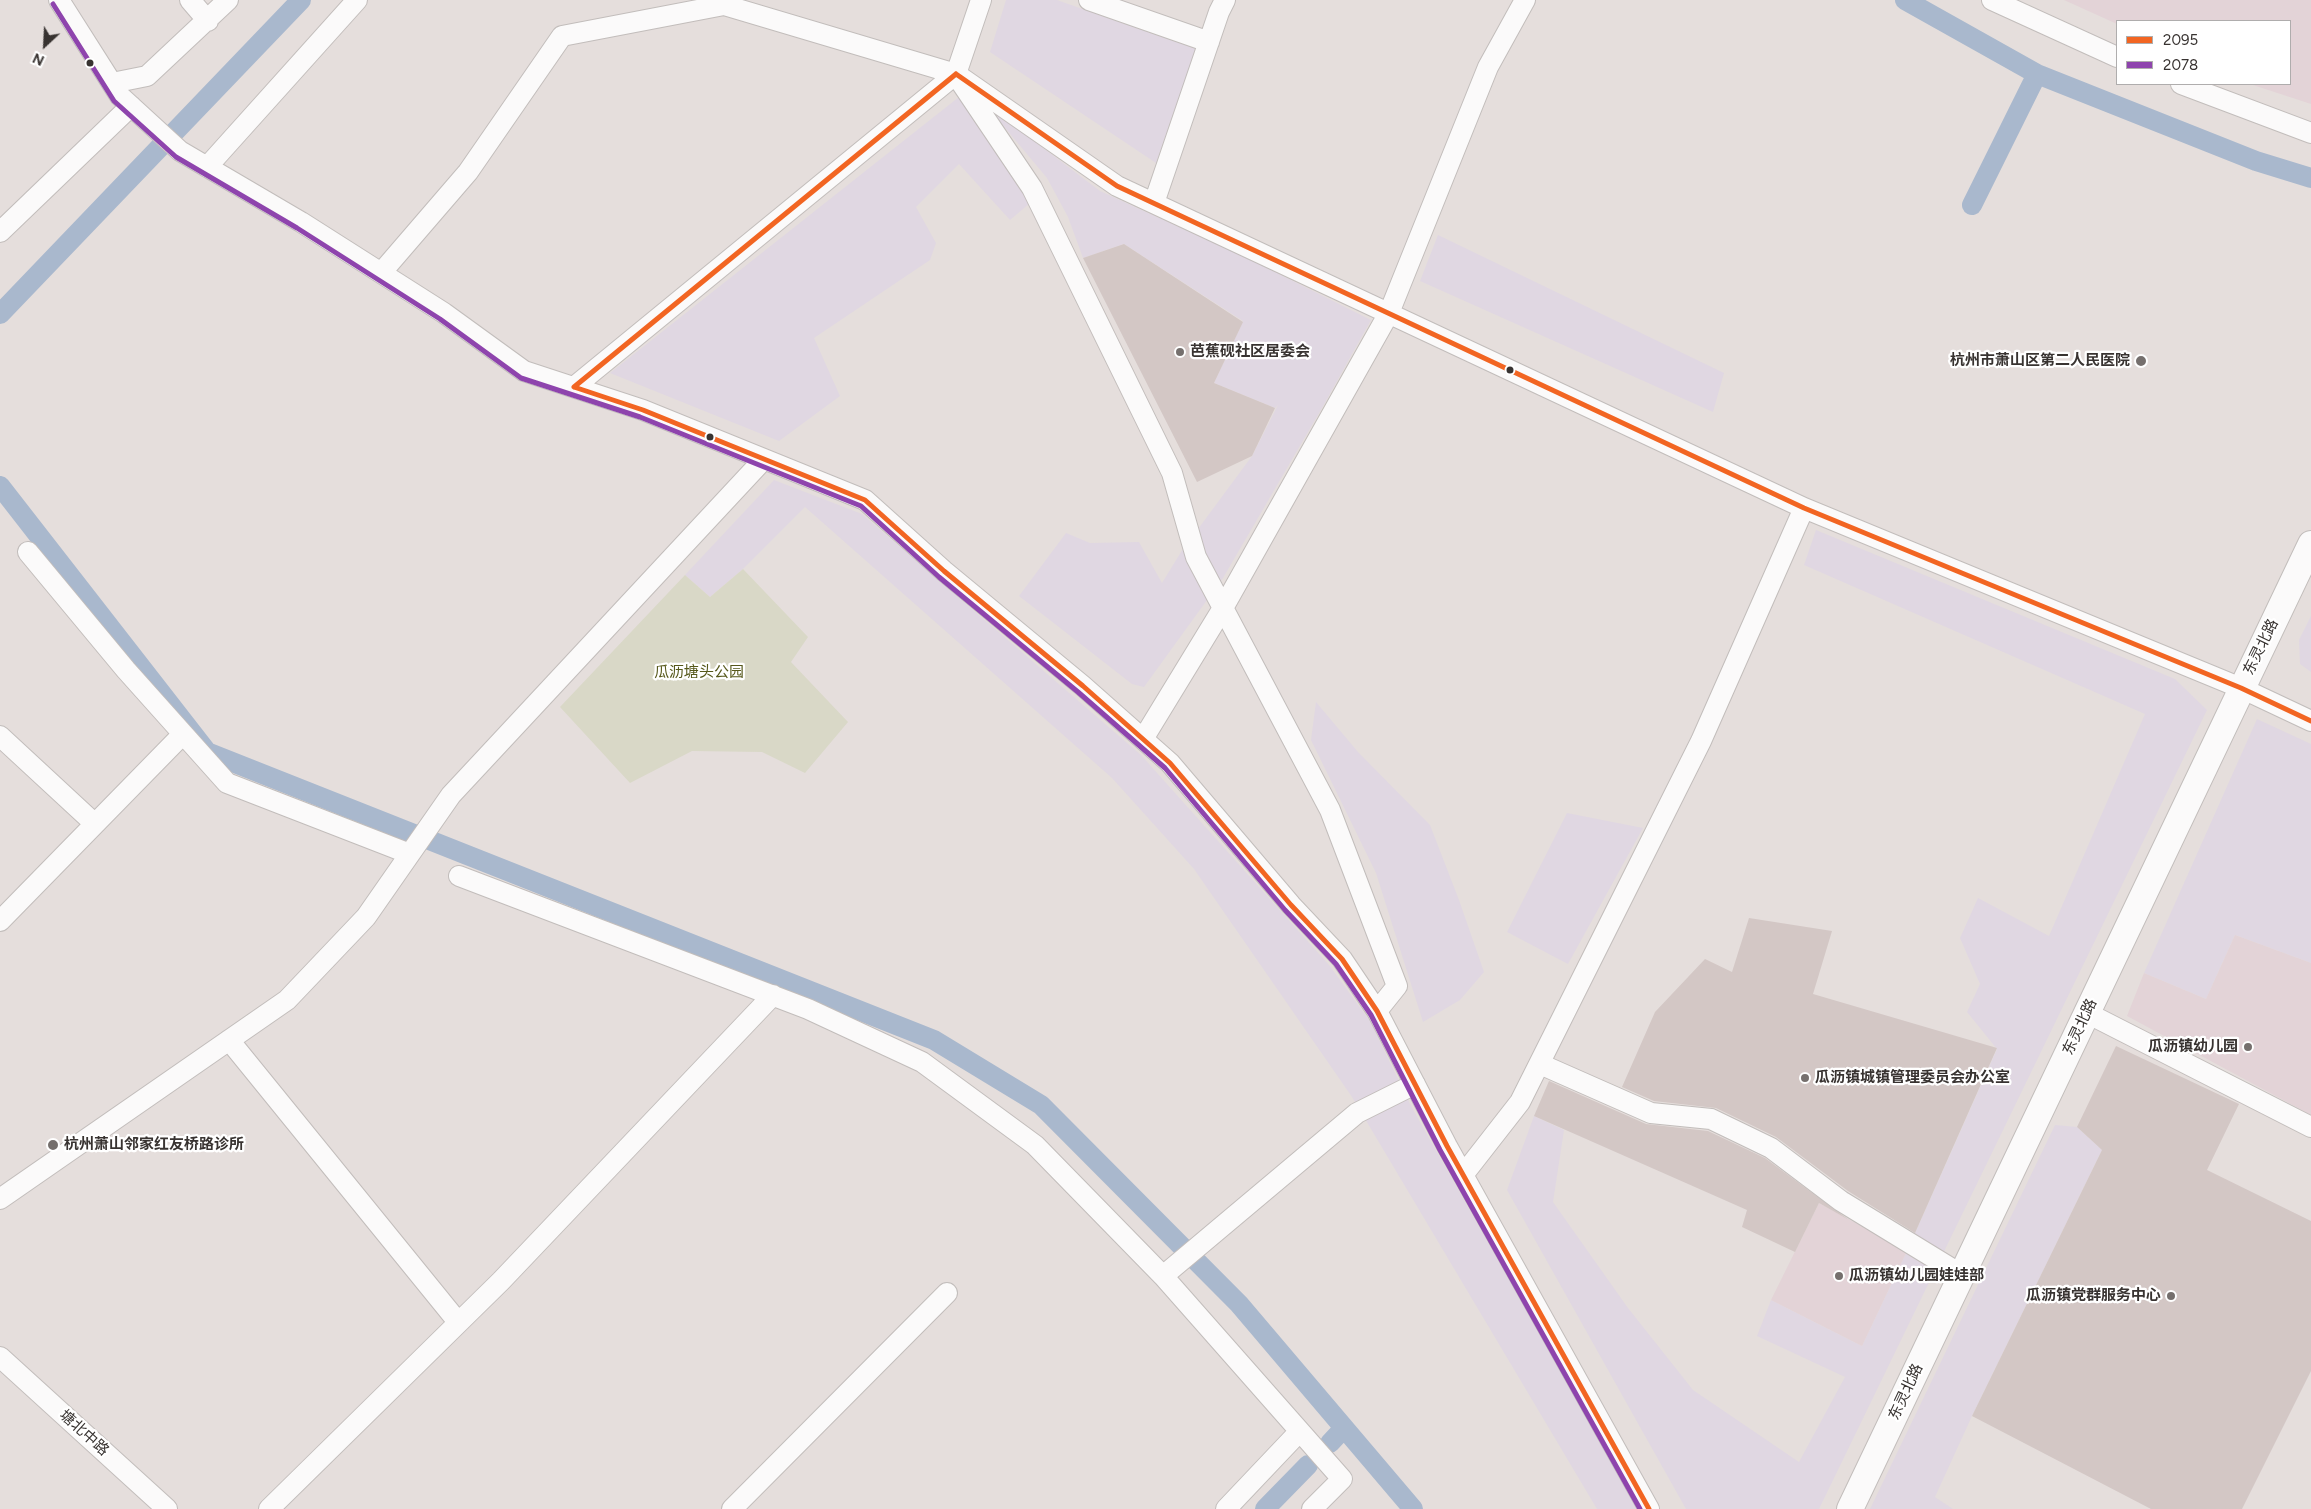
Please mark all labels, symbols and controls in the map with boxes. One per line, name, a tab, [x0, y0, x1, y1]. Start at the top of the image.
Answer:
north arrow	[20, 20, 70, 70]
legend	[2116, 20, 2291, 85]
text: 2095	[2163, 31, 2198, 49]
text: N	[30, 49, 47, 69]
text: 2078	[2163, 56, 2198, 74]
unlabelled marker	[85, 58, 95, 68]
place label: 芭蕉砚社区居委会	[1190, 343, 1310, 361]
marker: 芭蕉砚社区居委会	[1174, 346, 1186, 358]
place label: 杭州市萧山区第二人民医院	[1950, 352, 2130, 370]
marker: 杭州市萧山区第二人民医院	[2134, 354, 2148, 368]
unlabelled marker	[1505, 365, 1515, 375]
unlabelled marker	[705, 432, 715, 442]
street label: 东灵北路	[2240, 616, 2282, 678]
park label: 瓜沥塘头公园	[654, 664, 744, 682]
street label: 东灵北路	[2059, 996, 2101, 1058]
place label: 瓜沥镇幼儿园	[2148, 1038, 2238, 1056]
marker: 瓜沥镇幼儿园	[2242, 1041, 2254, 1053]
place label: 瓜沥镇城镇管理委员会办公室	[1815, 1069, 2010, 1087]
marker: 瓜沥镇城镇管理委员会办公室	[1799, 1072, 1811, 1084]
place label: 杭州萧山邻家红友桥路诊所	[64, 1136, 244, 1154]
marker: 杭州萧山邻家红友桥路诊所	[46, 1138, 60, 1152]
place label: 瓜沥镇幼儿园娃娃部	[1849, 1267, 1984, 1285]
marker: 瓜沥镇幼儿园娃娃部	[1833, 1270, 1845, 1282]
place label: 瓜沥镇党群服务中心	[2026, 1287, 2161, 1305]
marker: 瓜沥镇党群服务中心	[2165, 1290, 2177, 1302]
street label: 东灵北路	[1885, 1361, 1927, 1423]
street label: 塘北中路	[56, 1406, 112, 1460]

